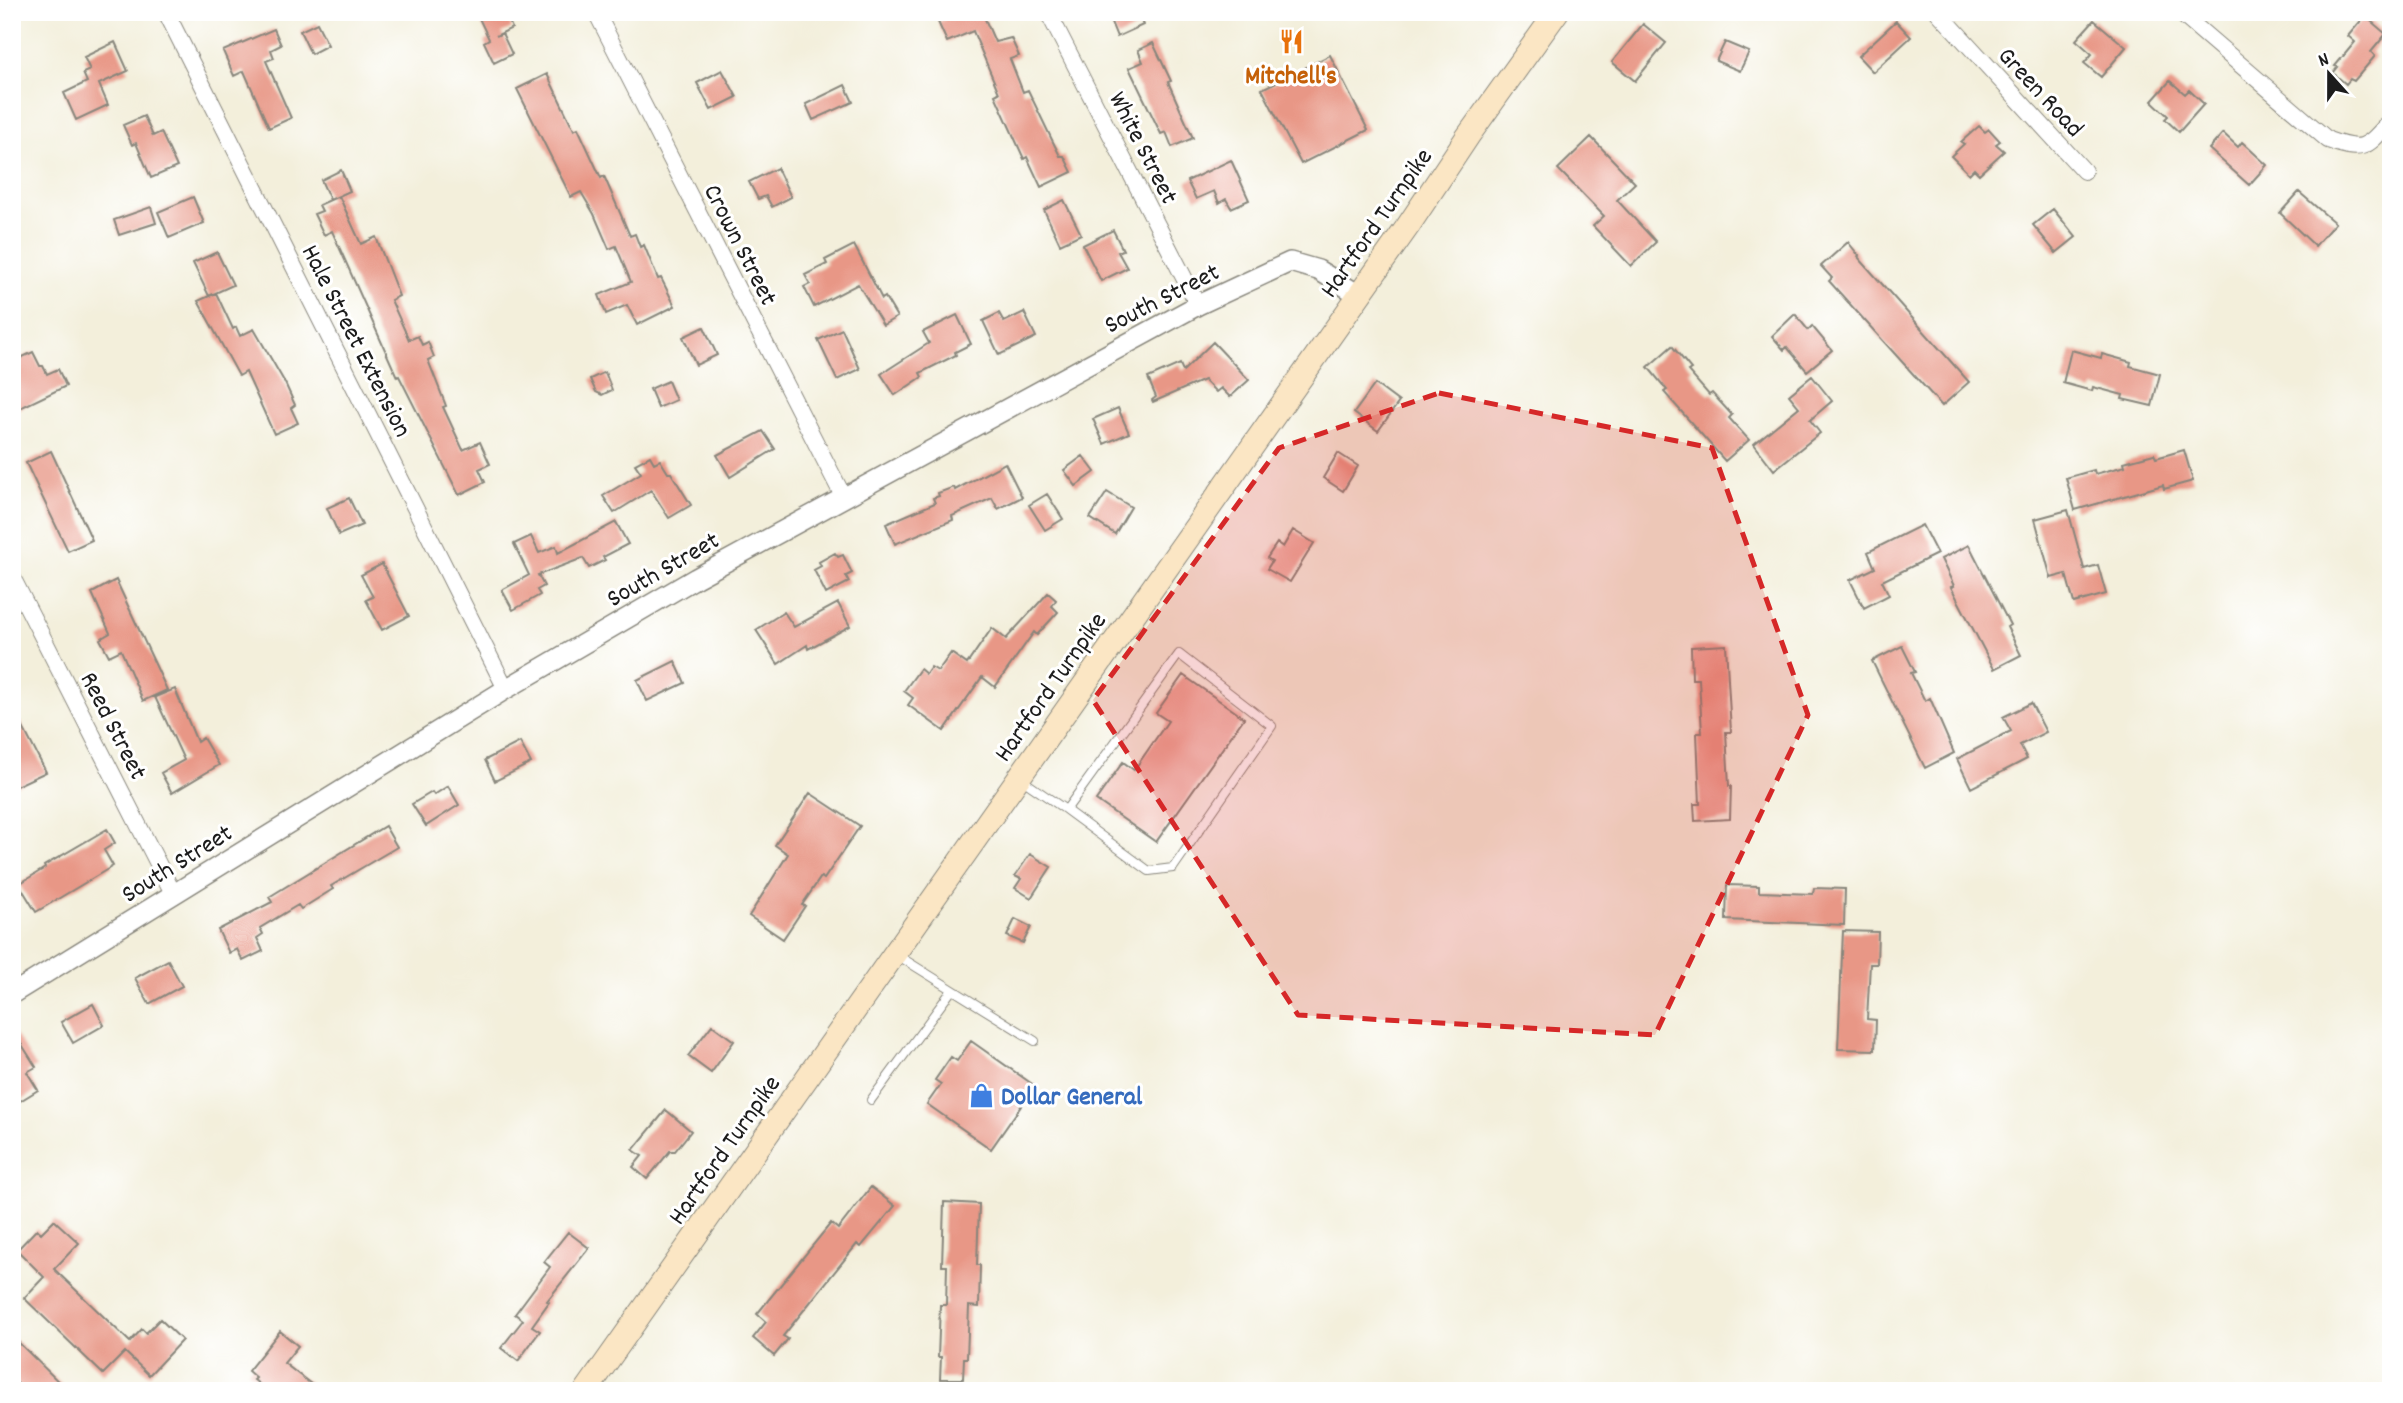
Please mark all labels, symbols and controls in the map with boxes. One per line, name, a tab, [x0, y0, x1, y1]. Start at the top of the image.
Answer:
restaurant icon: Mitchell's	[1277, 28, 1305, 56]
north arrow	[2294, 38, 2364, 108]
street label: Green Road	[1988, 40, 2091, 147]
text: N	[2315, 47, 2333, 76]
place label: Mitchell's	[1245, 59, 1337, 96]
street label: White Street	[1098, 86, 1186, 212]
street label: Hartford Turnpike	[1312, 142, 1443, 306]
street label: Crown Street	[692, 178, 786, 313]
street label: Hale Street Extension	[290, 239, 419, 444]
street label: South Street	[1099, 255, 1227, 345]
street label: South Street	[600, 524, 727, 618]
street label: Hartford Turnpike	[986, 606, 1117, 770]
street label: Reed Street	[69, 666, 155, 787]
street label: South Street	[115, 816, 241, 914]
street label: Hartford Turnpike	[660, 1069, 791, 1233]
place label: Dollar General	[1001, 1080, 1143, 1117]
shop icon: Dollar General	[967, 1081, 995, 1109]

